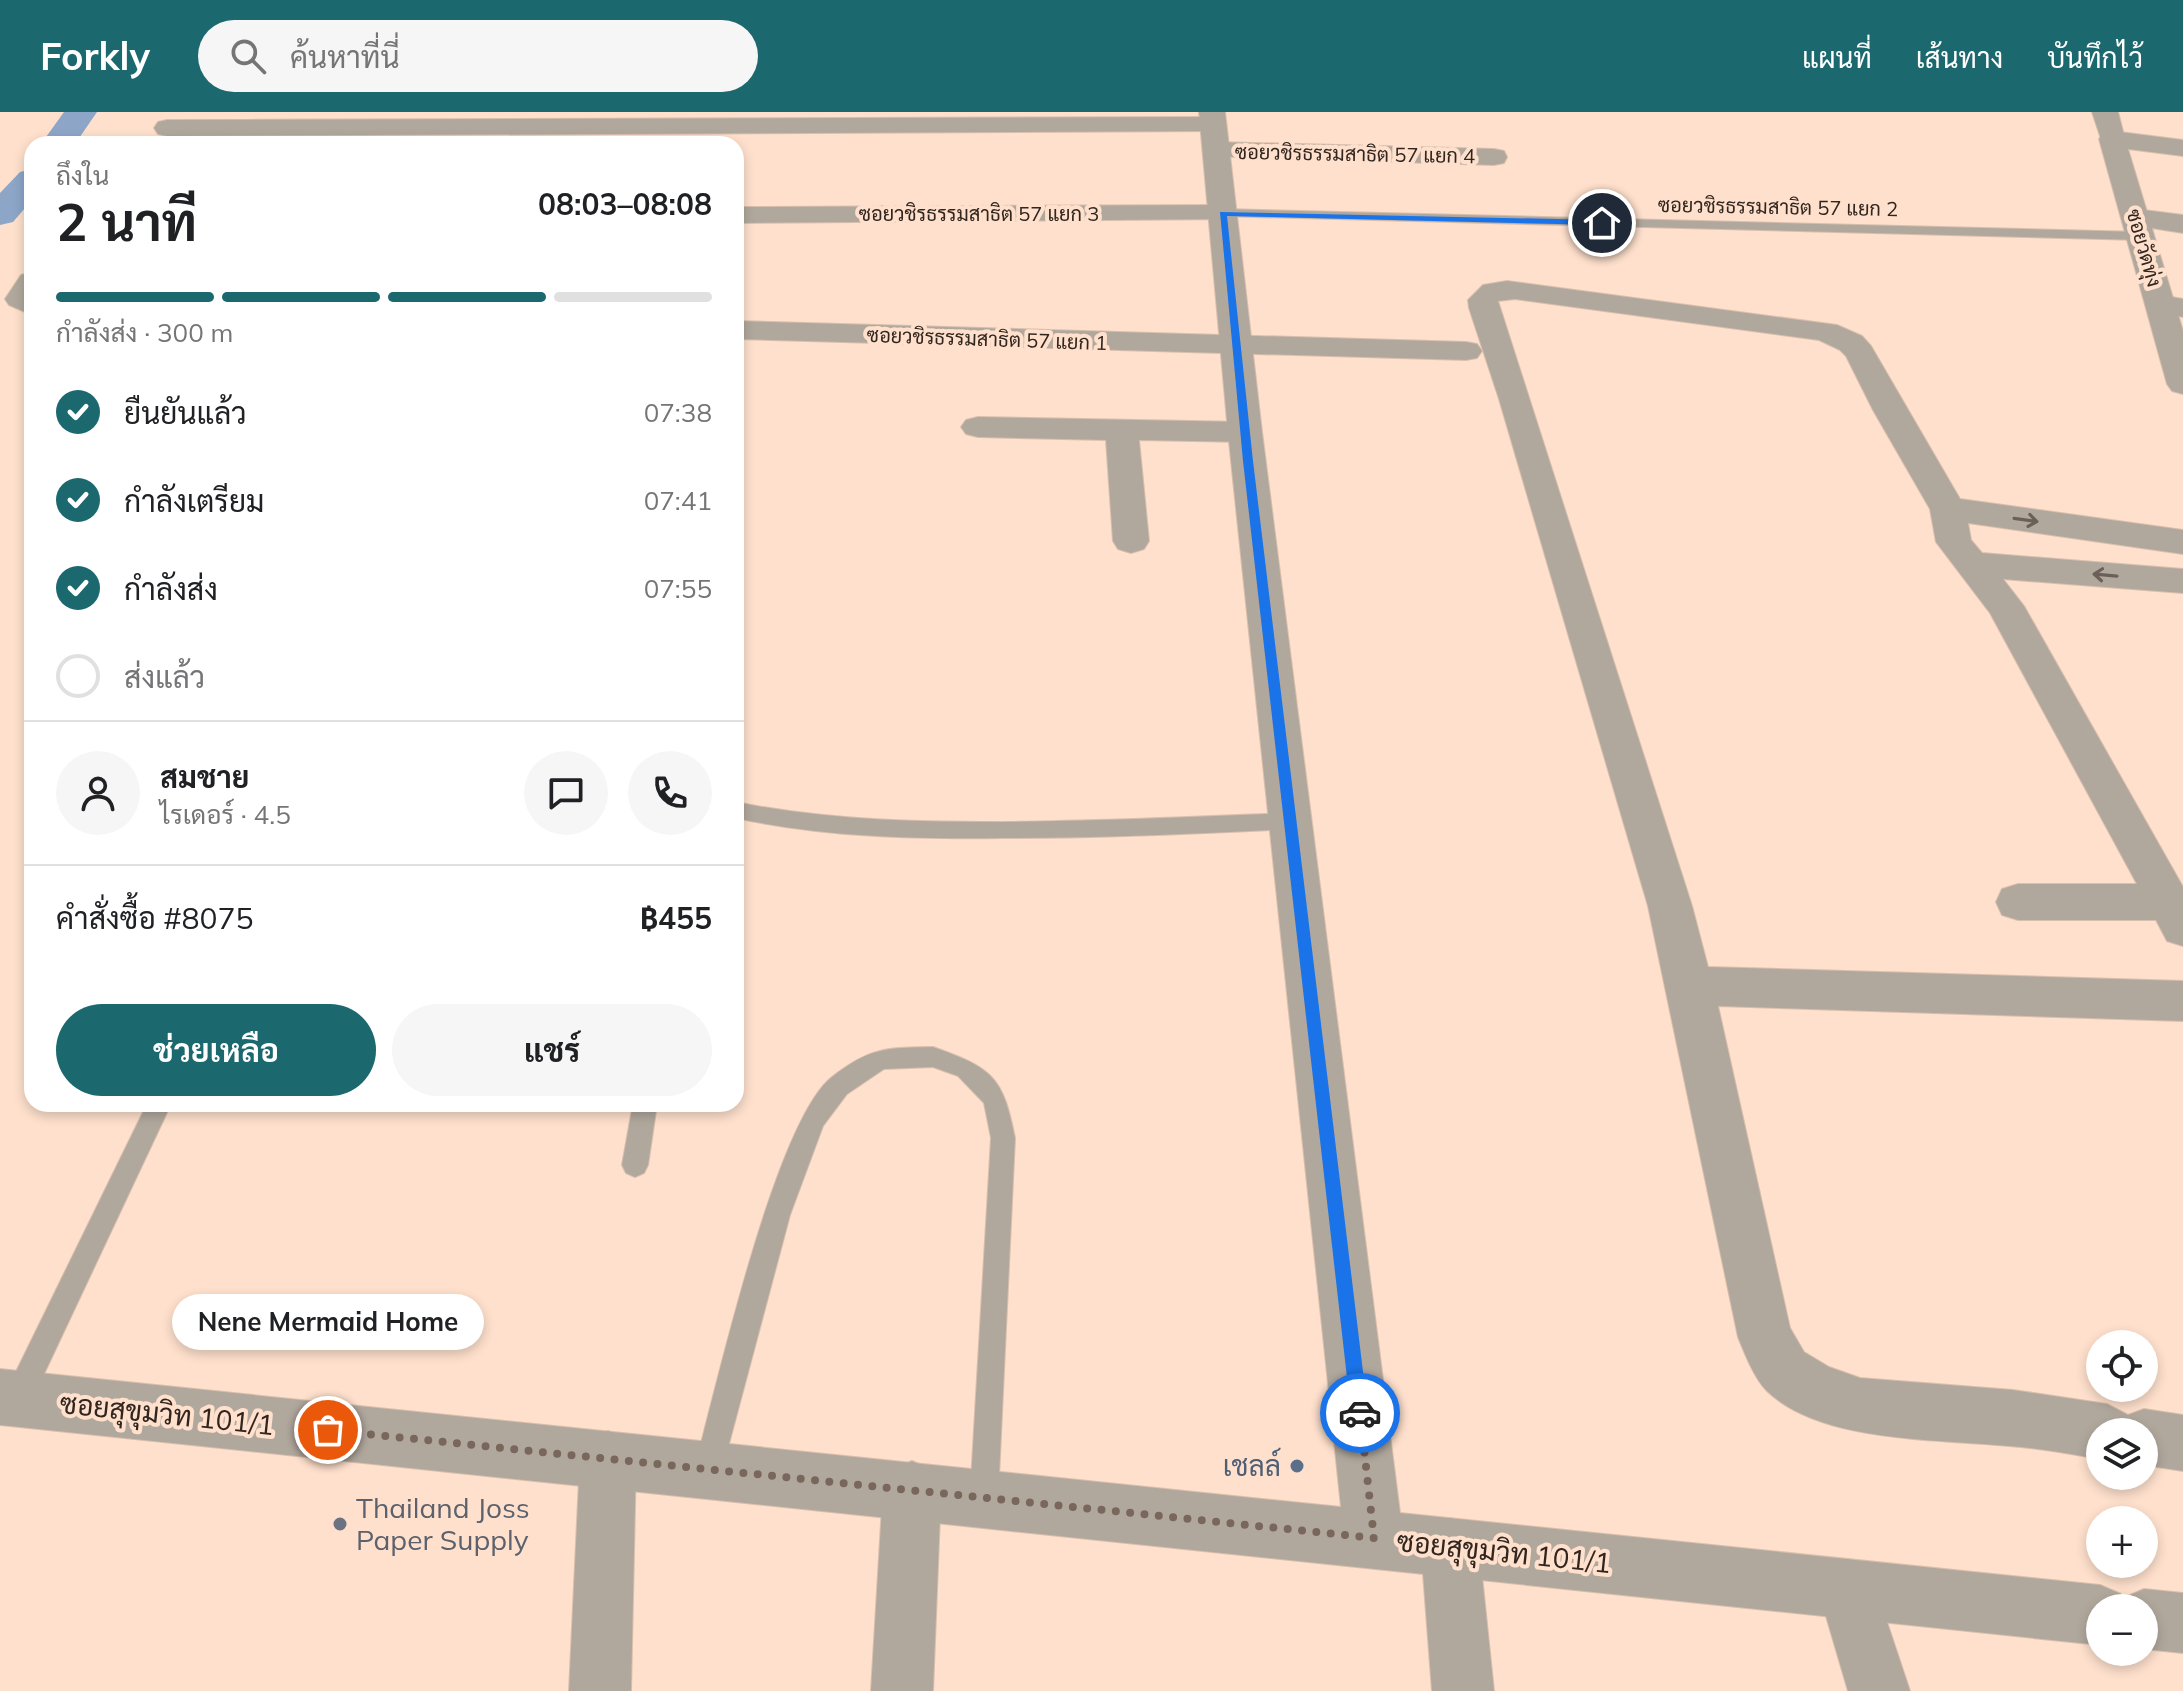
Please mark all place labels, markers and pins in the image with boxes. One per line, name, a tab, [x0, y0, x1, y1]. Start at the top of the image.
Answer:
pin	[1568, 189, 1636, 257]
callout: Nene Mermaid Home	[172, 1294, 484, 1350]
pin	[294, 1396, 362, 1464]
place label: เชลล์	[1223, 1447, 1281, 1483]
marker: เชลล์	[1288, 1457, 1306, 1475]
place label: Thailand Joss Paper Supply	[356, 1490, 530, 1557]
marker: Thailand Joss Paper Supply	[331, 1515, 349, 1533]

